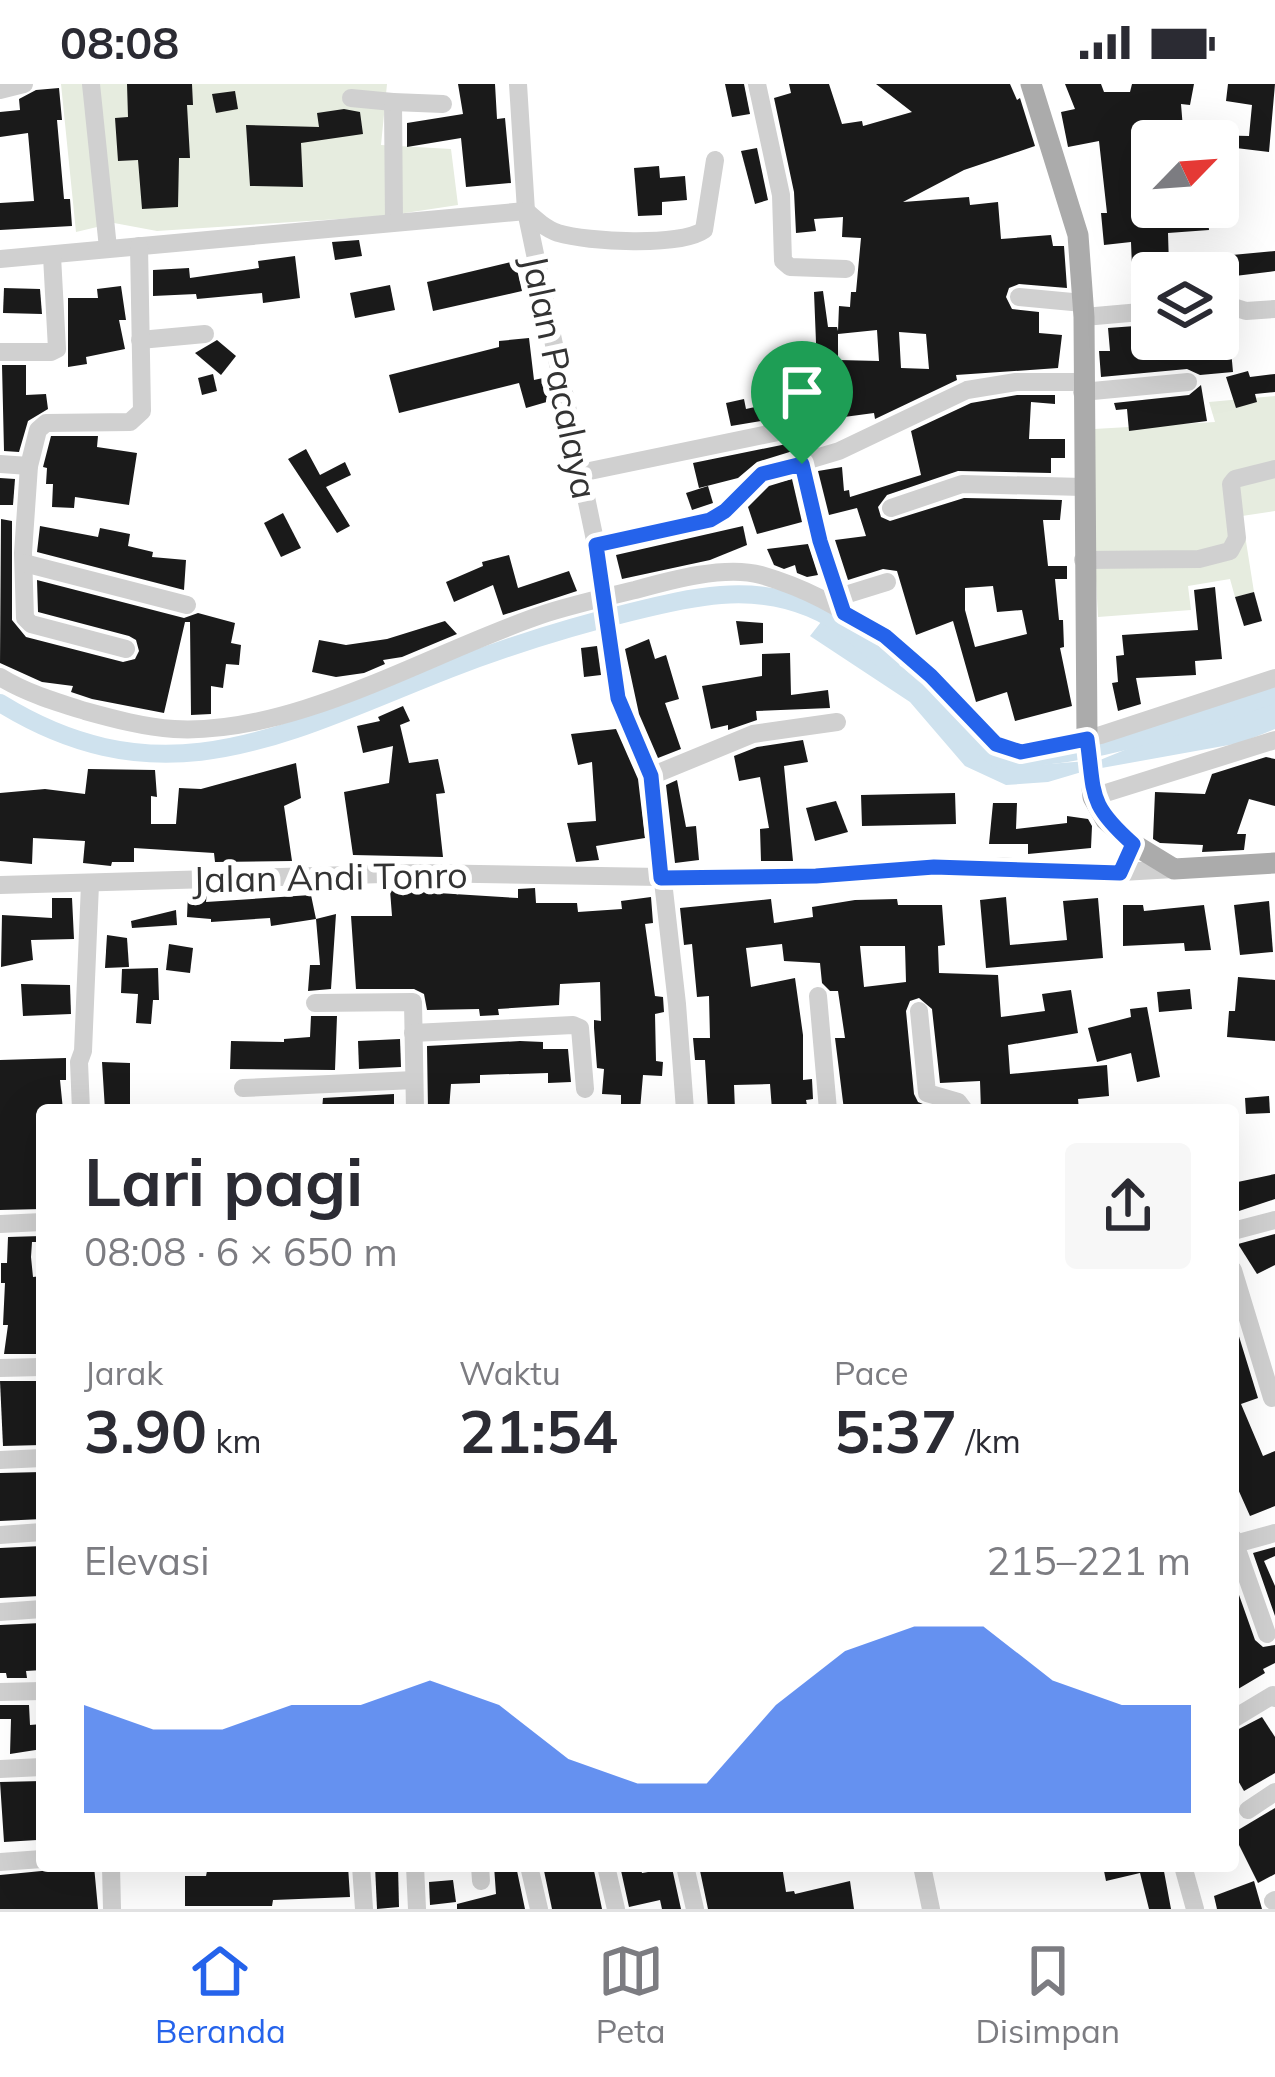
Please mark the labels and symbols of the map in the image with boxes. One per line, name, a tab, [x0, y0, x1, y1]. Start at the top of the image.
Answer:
north arrow	[1131, 120, 1239, 228]
street label: Jalan Pacalaya	[513, 251, 608, 503]
pin	[751, 341, 853, 464]
street label: Jalan Andi Tonro	[192, 852, 468, 901]

